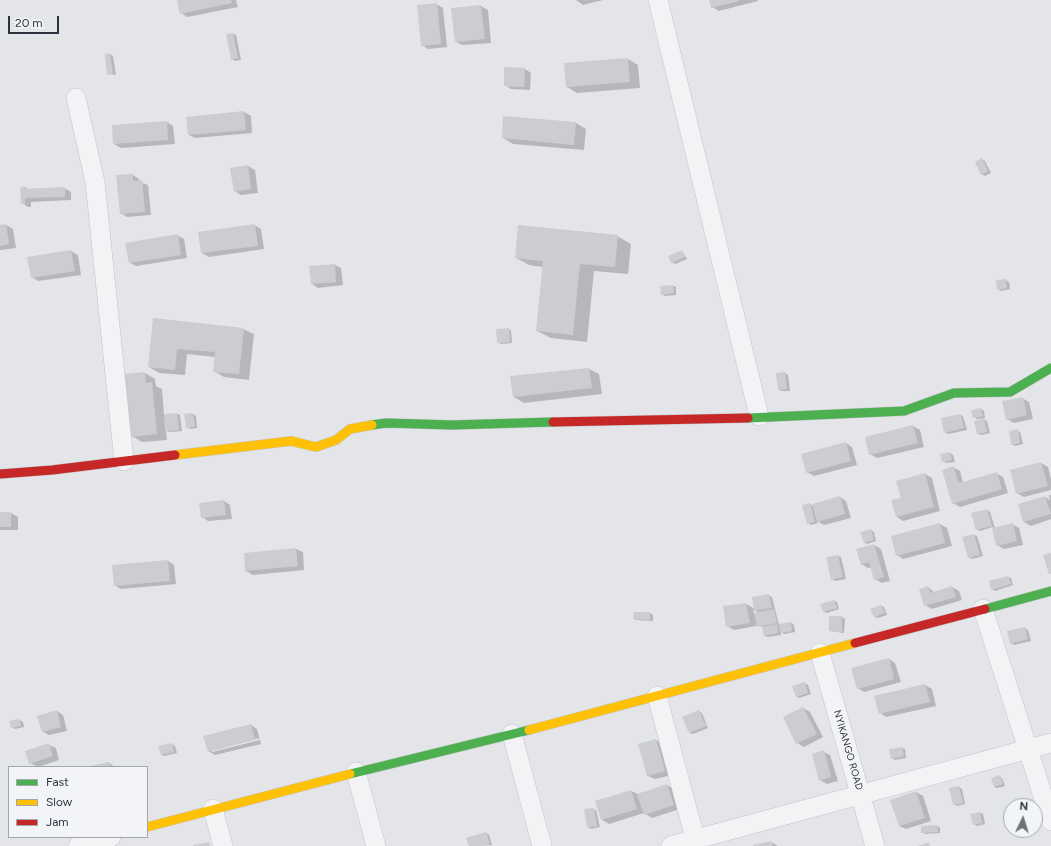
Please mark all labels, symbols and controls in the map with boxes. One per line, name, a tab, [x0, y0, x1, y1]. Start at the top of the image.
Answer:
scale bar	[10, 8, 61, 34]
text: 20 m	[15, 16, 43, 30]
street label: NYIKANGO ROAD	[831, 709, 865, 791]
legend	[8, 766, 148, 838]
text: Fast	[46, 775, 69, 789]
text: Slow	[46, 795, 72, 809]
north arrow	[1003, 798, 1043, 838]
text: N	[1019, 800, 1028, 813]
text: Jam	[46, 815, 69, 829]

